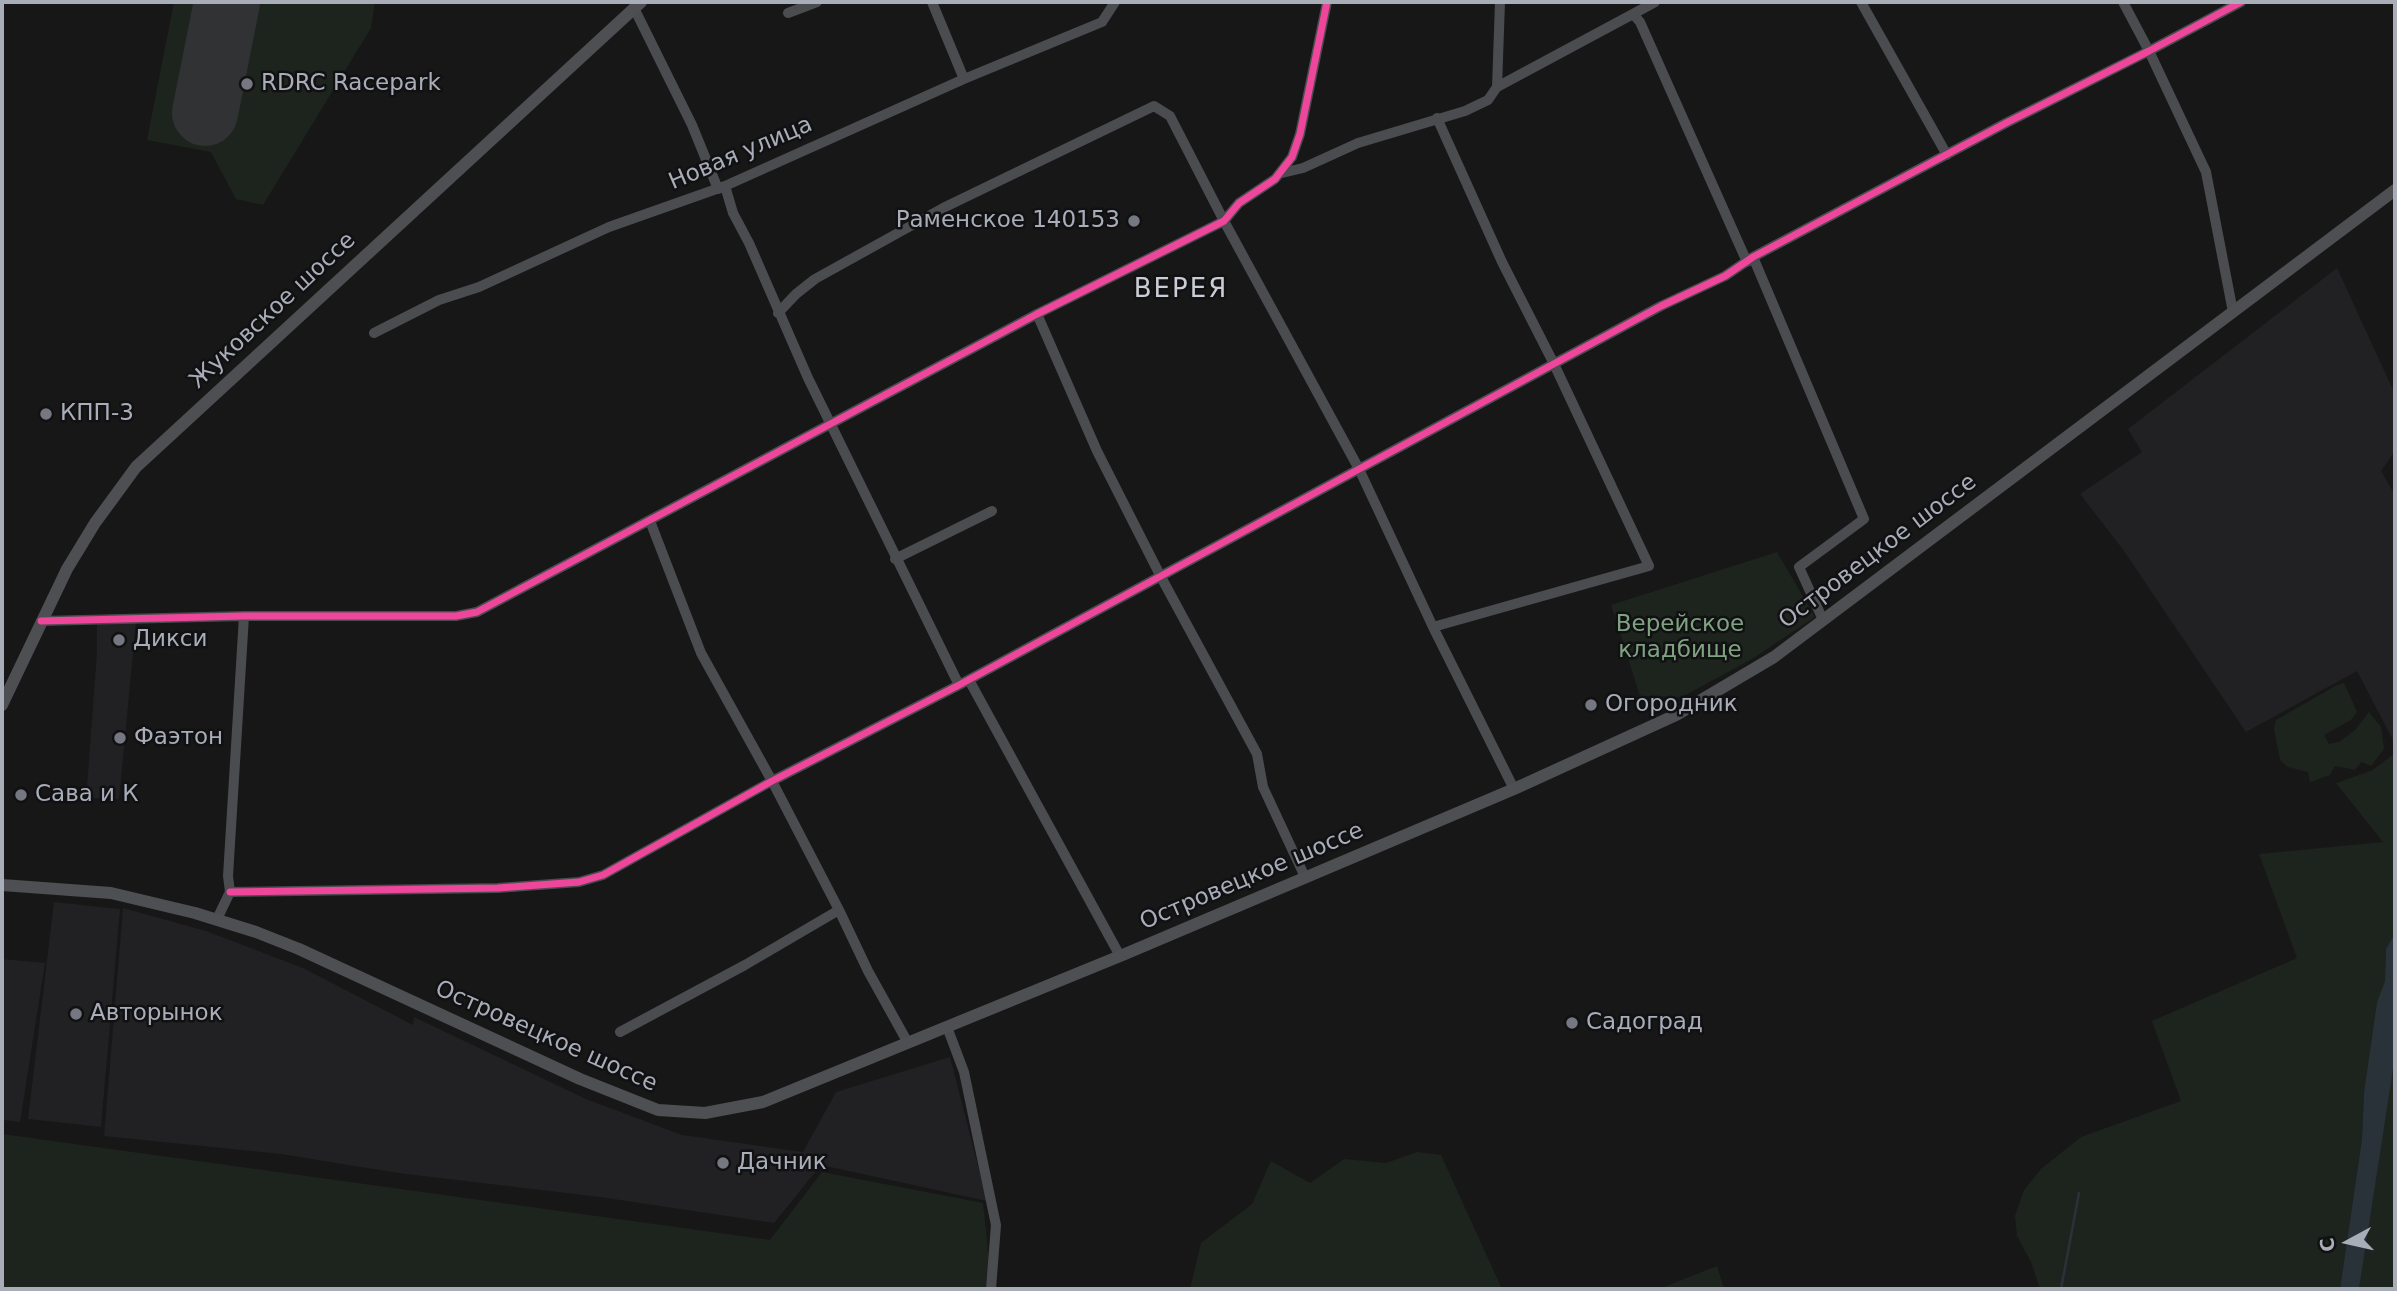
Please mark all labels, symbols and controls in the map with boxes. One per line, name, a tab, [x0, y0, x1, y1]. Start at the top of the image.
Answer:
place label: RDRC Racepark	[261, 70, 441, 98]
marker: RDRC Racepark	[239, 76, 255, 92]
street label: Новая улица	[665, 111, 817, 197]
place label: Раменское 140153	[896, 207, 1120, 235]
marker: Раменское 140153	[1126, 213, 1142, 229]
street label: Жуковское шоссе	[184, 227, 362, 395]
district label: ВЕРЕЯ	[1134, 274, 1228, 306]
place label: КПП-3	[60, 400, 134, 428]
marker: КПП-3	[38, 406, 54, 422]
street label: Островецкое шоссе	[1774, 469, 1982, 635]
park label: Верейское кладбище	[1616, 611, 1744, 665]
place label: Дикси	[133, 626, 207, 654]
marker: Дикси	[111, 632, 127, 648]
place label: Огородник	[1605, 691, 1738, 719]
marker: Огородник	[1583, 697, 1599, 713]
place label: Фаэтон	[134, 724, 223, 752]
marker: Фаэтон	[112, 730, 128, 746]
place label: Сава и К	[35, 781, 139, 809]
marker: Сава и К	[13, 787, 29, 803]
street label: Островецкое шоссе	[1136, 817, 1368, 937]
street label: Островецкое шоссе	[431, 976, 661, 1098]
place label: Авторынок	[90, 1000, 223, 1028]
marker: Авторынок	[68, 1006, 84, 1022]
place label: Садоград	[1586, 1009, 1703, 1037]
marker: Садоград	[1564, 1015, 1580, 1031]
place label: Дачник	[737, 1149, 827, 1177]
marker: Дачник	[715, 1155, 731, 1171]
north arrow	[2313, 1207, 2383, 1277]
text: С	[2315, 1236, 2339, 1253]

